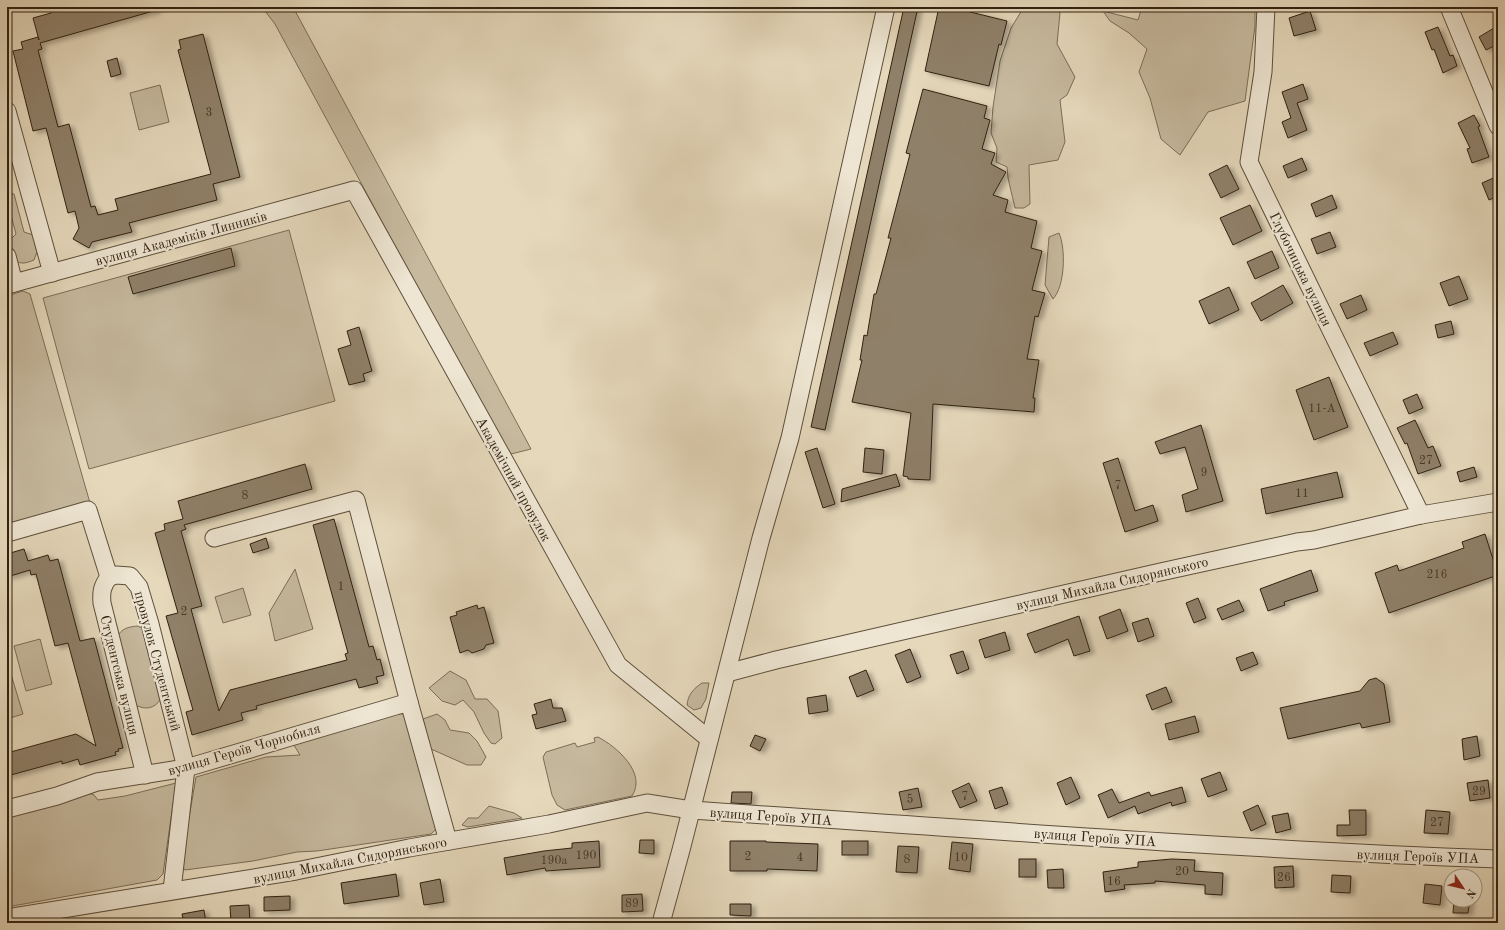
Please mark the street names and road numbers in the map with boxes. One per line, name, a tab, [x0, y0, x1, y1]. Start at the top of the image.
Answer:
street label: вулиця Академіків Линників	[94, 209, 269, 269]
street label: Глубочицька вулиця	[1266, 210, 1334, 329]
street label: Академічний провулок	[473, 415, 553, 544]
street label: вулиця Михайла Сидорянського	[1015, 555, 1210, 613]
street label: провулок Студентський	[132, 590, 183, 733]
street label: Студентська вулиця	[97, 614, 141, 737]
street label: вулиця Героїв Чорнобиля	[166, 721, 322, 778]
street label: вулиця Героїв УПА	[709, 806, 833, 828]
street label: вулиця Героїв УПА	[1033, 827, 1157, 849]
street label: вулиця Михайла Сидорянського	[252, 835, 448, 887]
street label: вулиця Героїв УПА	[1356, 848, 1480, 866]

